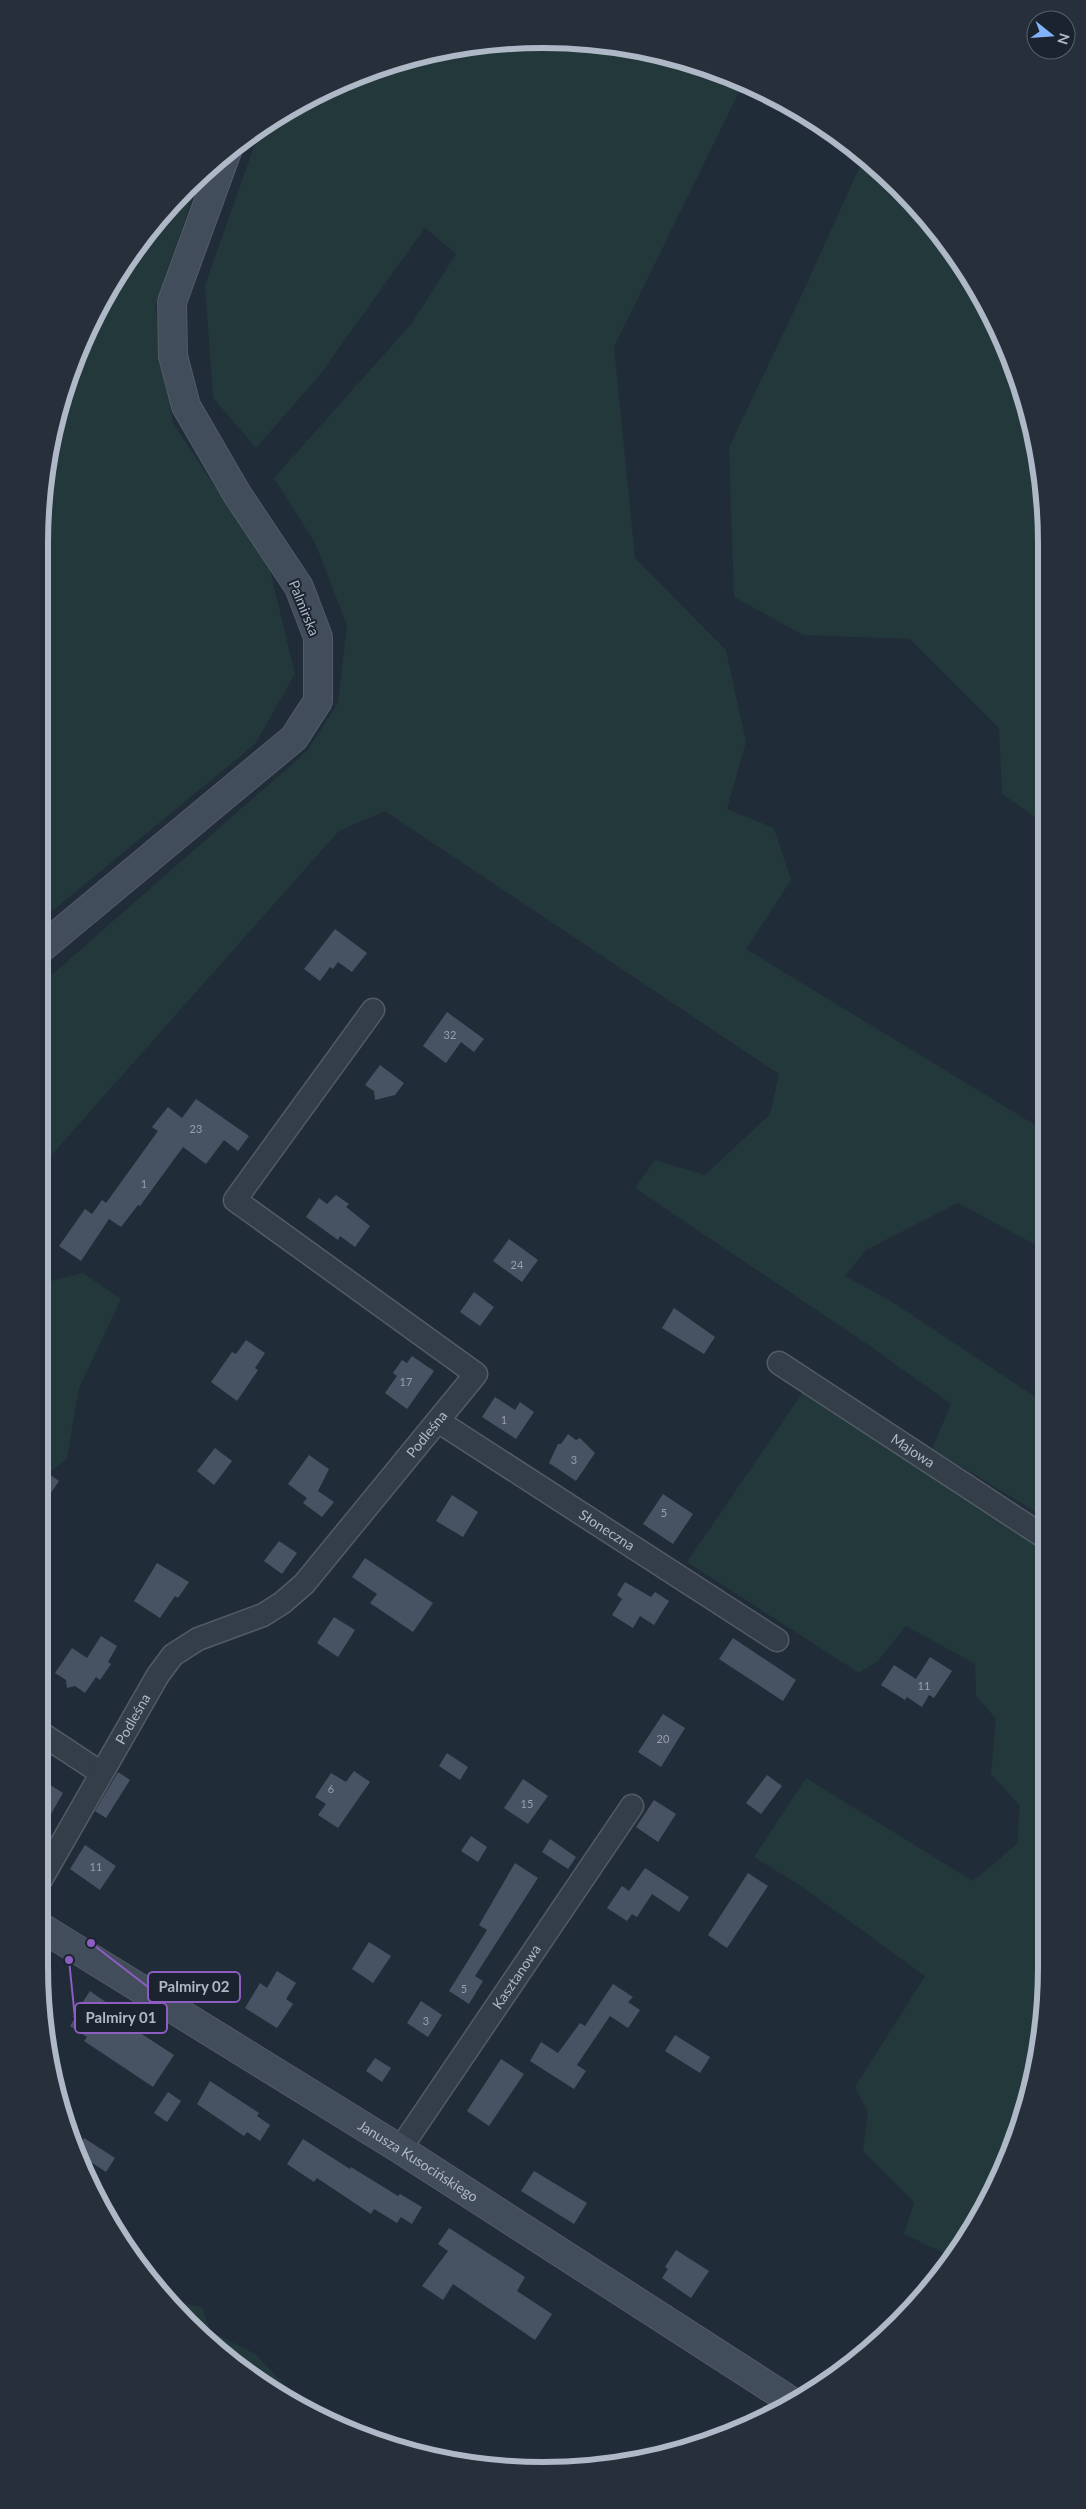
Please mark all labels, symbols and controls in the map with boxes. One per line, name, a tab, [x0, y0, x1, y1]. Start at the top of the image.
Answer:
north arrow	[1026, 10, 1076, 60]
text: N	[1054, 31, 1074, 47]
street label: Palmirska	[286, 578, 323, 638]
house number: 32	[444, 1028, 456, 1041]
house number: 23	[190, 1122, 202, 1135]
house number: 1	[141, 1177, 147, 1190]
house number: 24	[511, 1258, 524, 1271]
house number: 17	[400, 1375, 412, 1388]
street label: Podleśna	[402, 1407, 451, 1461]
house number: 1	[501, 1413, 507, 1426]
street label: Majowa	[888, 1430, 938, 1471]
house number: 3	[571, 1453, 577, 1466]
street label: Słoneczna	[576, 1505, 638, 1554]
house number: 5	[661, 1506, 667, 1519]
house number: 11	[918, 1679, 930, 1692]
street label: Podleśna	[111, 1690, 154, 1747]
house number: 20	[657, 1732, 670, 1745]
house number: 6	[328, 1782, 334, 1795]
house number: 15	[521, 1797, 533, 1810]
house number: 11	[90, 1860, 102, 1873]
street label: Kasztanowa	[488, 1941, 544, 2012]
callout: Palmiry 02	[148, 1972, 240, 2002]
text: Palmiry 02	[159, 1977, 230, 1995]
house number: 5	[461, 1982, 467, 1995]
callout: Palmiry 01	[75, 2003, 167, 2033]
text: Palmiry 01	[86, 2008, 156, 2026]
house number: 3	[423, 2014, 429, 2027]
street label: Janusza Kusocińskiego	[355, 2116, 482, 2205]

